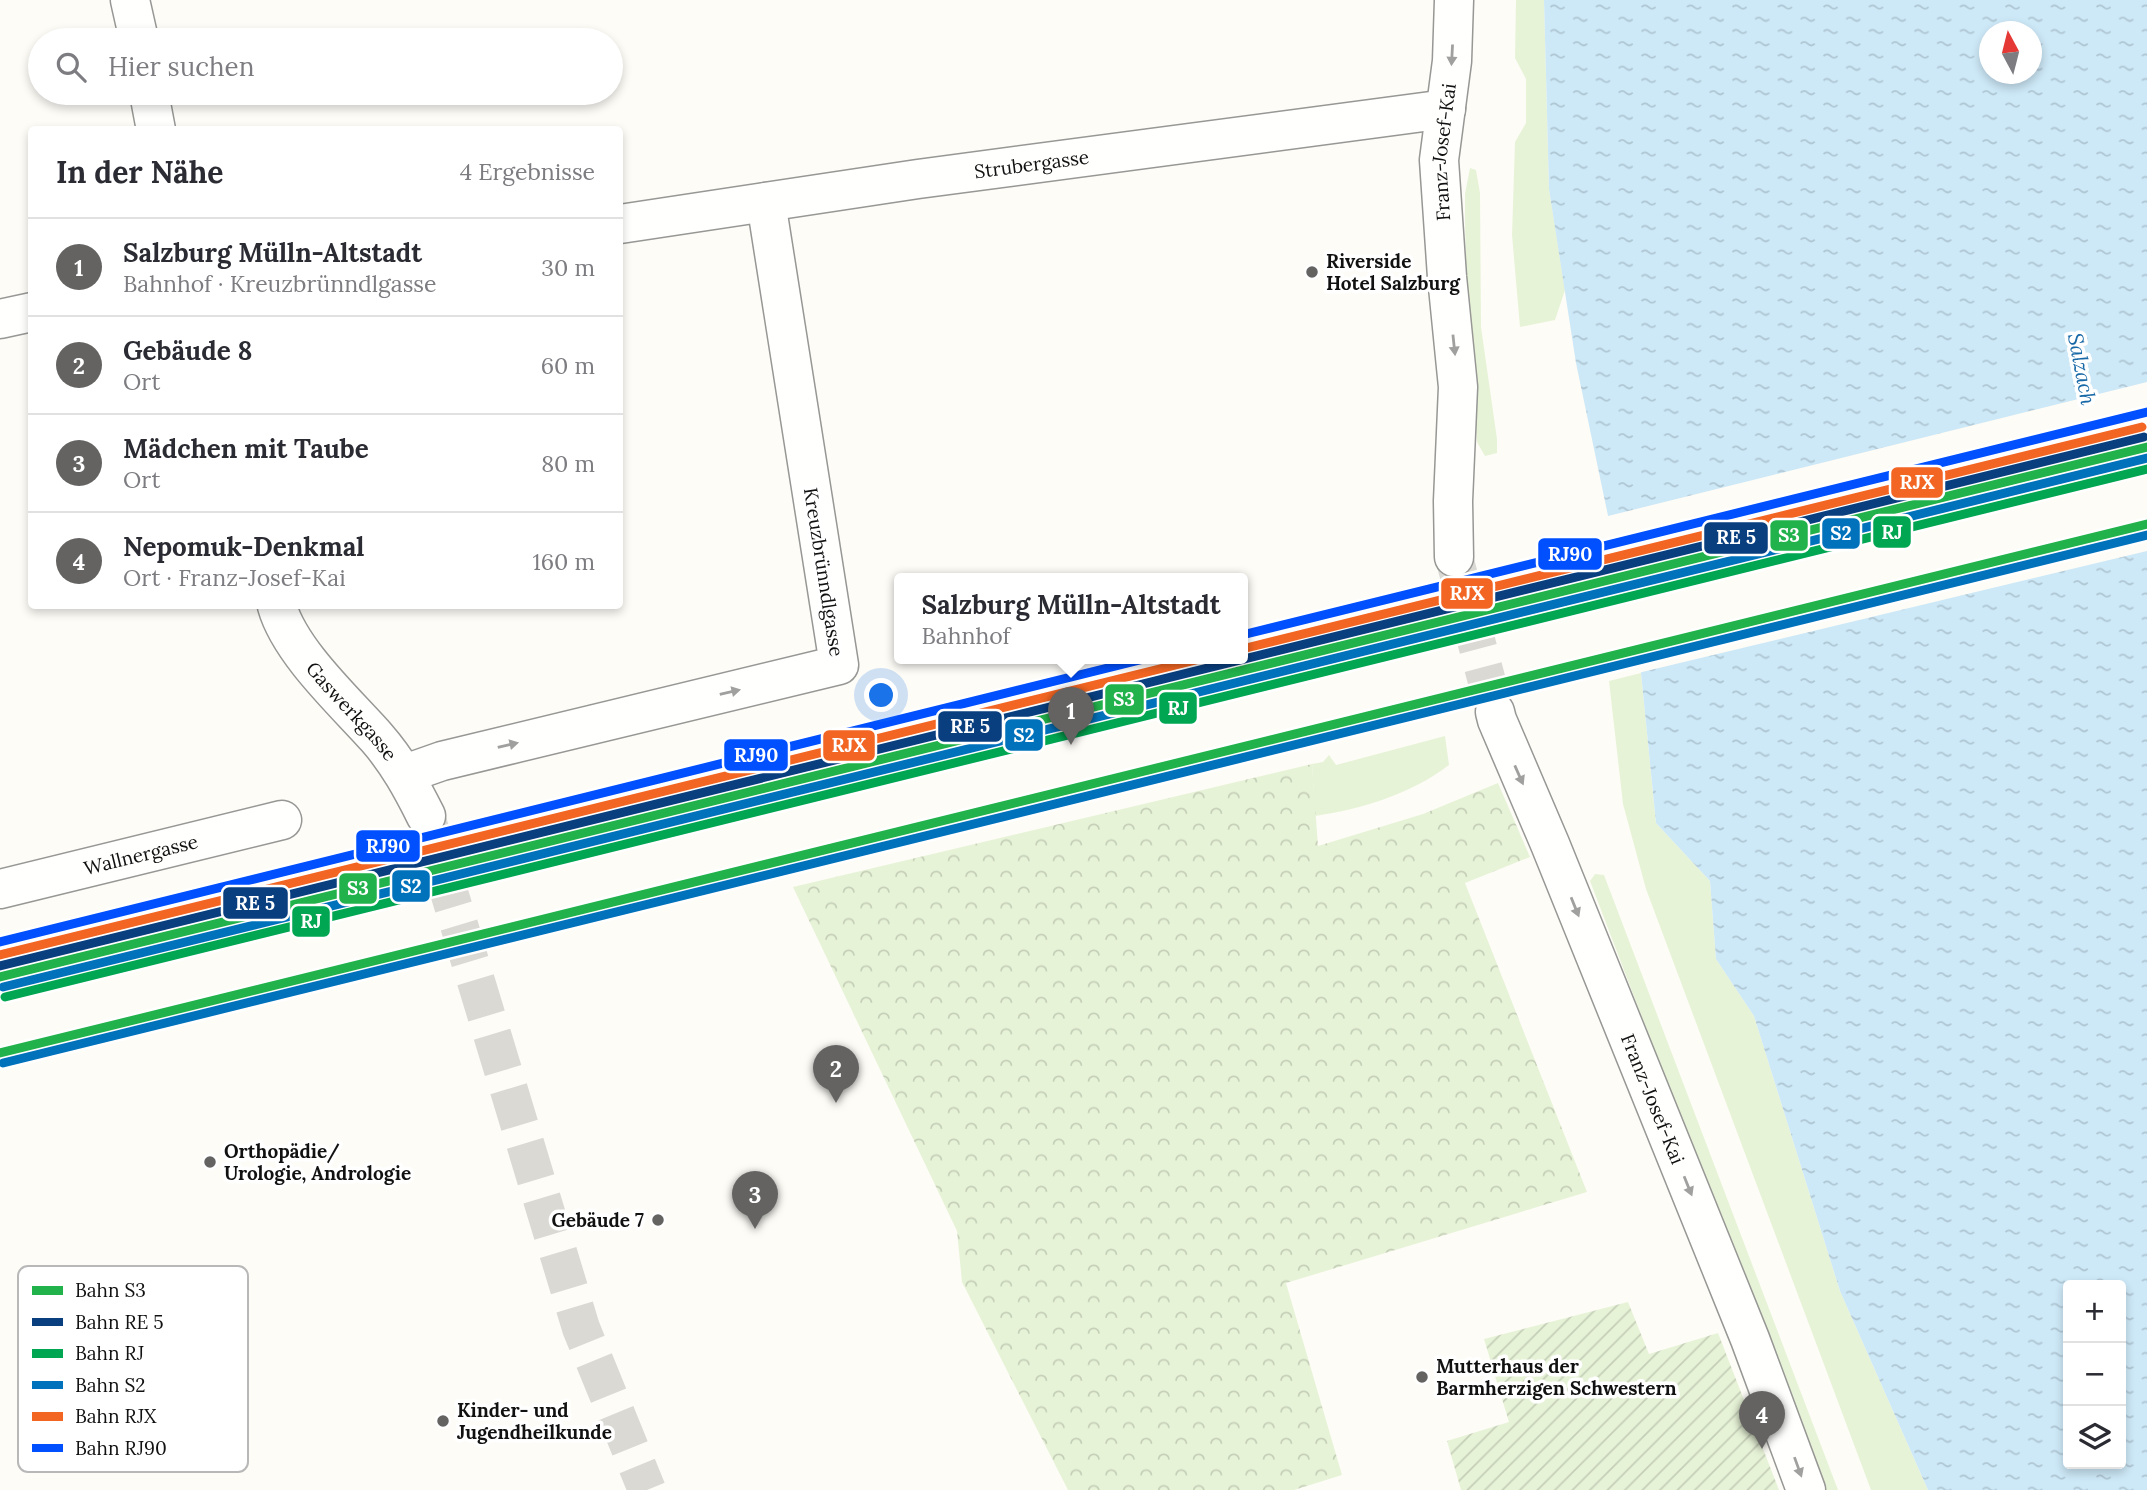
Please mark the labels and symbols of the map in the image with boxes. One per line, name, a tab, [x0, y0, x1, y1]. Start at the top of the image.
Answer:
north arrow	[1979, 21, 2042, 84]
one-way arrow	[1446, 44, 1457, 66]
street label: Franz-Josef-Kai	[1427, 82, 1461, 222]
street label: Strubergasse	[973, 144, 1090, 183]
place label: Riverside Hotel Salzburg	[1326, 249, 1461, 295]
marker: Riverside Hotel Salzburg	[1304, 264, 1320, 280]
water label: Salzach	[2062, 331, 2102, 407]
one-way arrow	[1449, 334, 1460, 356]
line badge: RJX	[1890, 466, 1944, 499]
text: RJX	[1900, 470, 1935, 494]
street label: Kreuzbrünndlgasse	[799, 486, 849, 658]
line badge: RJ	[1872, 515, 1912, 549]
line badge: S2	[1821, 517, 1861, 550]
line badge: S3	[1769, 519, 1809, 552]
text: RJ	[1881, 520, 1903, 544]
line badge: RE 5	[1703, 521, 1769, 555]
text: S2	[1830, 521, 1852, 545]
text: S3	[1778, 523, 1800, 547]
text: RE 5	[1716, 525, 1756, 549]
line badge: RJ90	[1537, 537, 1603, 571]
text: RJ90	[1548, 542, 1592, 566]
line badge: RJX	[1440, 577, 1494, 610]
text: RJX	[1450, 581, 1485, 605]
street label: Gaswerkgasse	[301, 657, 403, 765]
your location	[864, 678, 898, 712]
line badge: S3	[1104, 683, 1145, 716]
one-way arrow	[719, 686, 741, 697]
pin: 1	[1048, 687, 1094, 745]
text: S3	[1113, 687, 1135, 711]
line badge: RJ	[1158, 691, 1198, 725]
text: RJ	[1167, 696, 1189, 720]
line badge: RE 5	[937, 710, 1003, 743]
text: RE 5	[950, 714, 990, 738]
line badge: S2	[1004, 718, 1044, 752]
text: S2	[1013, 723, 1035, 747]
line badge: RJX	[822, 729, 876, 762]
text: RJX	[832, 733, 867, 757]
line badge: RJ90	[723, 738, 789, 772]
one-way arrow	[497, 739, 519, 750]
text: RJ90	[734, 743, 778, 767]
one-way arrow	[1514, 765, 1525, 786]
street label: Wallnergasse	[81, 829, 200, 880]
line badge: RJ90	[355, 829, 421, 863]
text: RJ90	[366, 834, 410, 858]
line badge: S2	[391, 869, 431, 903]
line badge: S3	[338, 872, 378, 905]
text: S2	[400, 874, 422, 898]
text: S3	[347, 876, 369, 900]
line badge: RE 5	[222, 886, 289, 920]
text: RE 5	[235, 891, 275, 915]
one-way arrow	[1570, 897, 1581, 918]
line badge: RJ	[291, 905, 331, 938]
text: RJ	[300, 909, 322, 933]
street label: Franz-Josef-Kai	[1616, 1030, 1690, 1168]
pin: 2	[813, 1045, 859, 1103]
place label: Orthopädie/ Urologie, Andrologie	[224, 1139, 411, 1185]
marker: Orthopädie/ Urologie, Andrologie	[202, 1154, 218, 1170]
pin: 3	[732, 1171, 778, 1229]
one-way arrow	[1683, 1176, 1694, 1197]
place label: Gebäude 7	[551, 1208, 644, 1232]
marker: Gebäude 7	[650, 1212, 666, 1228]
legend	[18, 1266, 248, 1472]
text: Bahn S3	[75, 1278, 146, 1302]
text: Bahn RE 5	[75, 1310, 164, 1334]
text: Bahn RJ	[75, 1341, 144, 1365]
place label: Mutterhaus der Barmherzigen Schwestern	[1436, 1354, 1677, 1400]
marker: Mutterhaus der Barmherzigen Schwestern	[1414, 1369, 1430, 1385]
text: Bahn S2	[75, 1373, 146, 1397]
pin: 4	[1739, 1391, 1785, 1449]
place label: Kinder- und Jugendheilkunde	[457, 1398, 612, 1444]
text: Bahn RJX	[75, 1404, 157, 1428]
marker: Kinder- und Jugendheilkunde	[435, 1413, 451, 1429]
text: Bahn RJ90	[75, 1436, 167, 1460]
one-way arrow	[1792, 1456, 1803, 1477]

